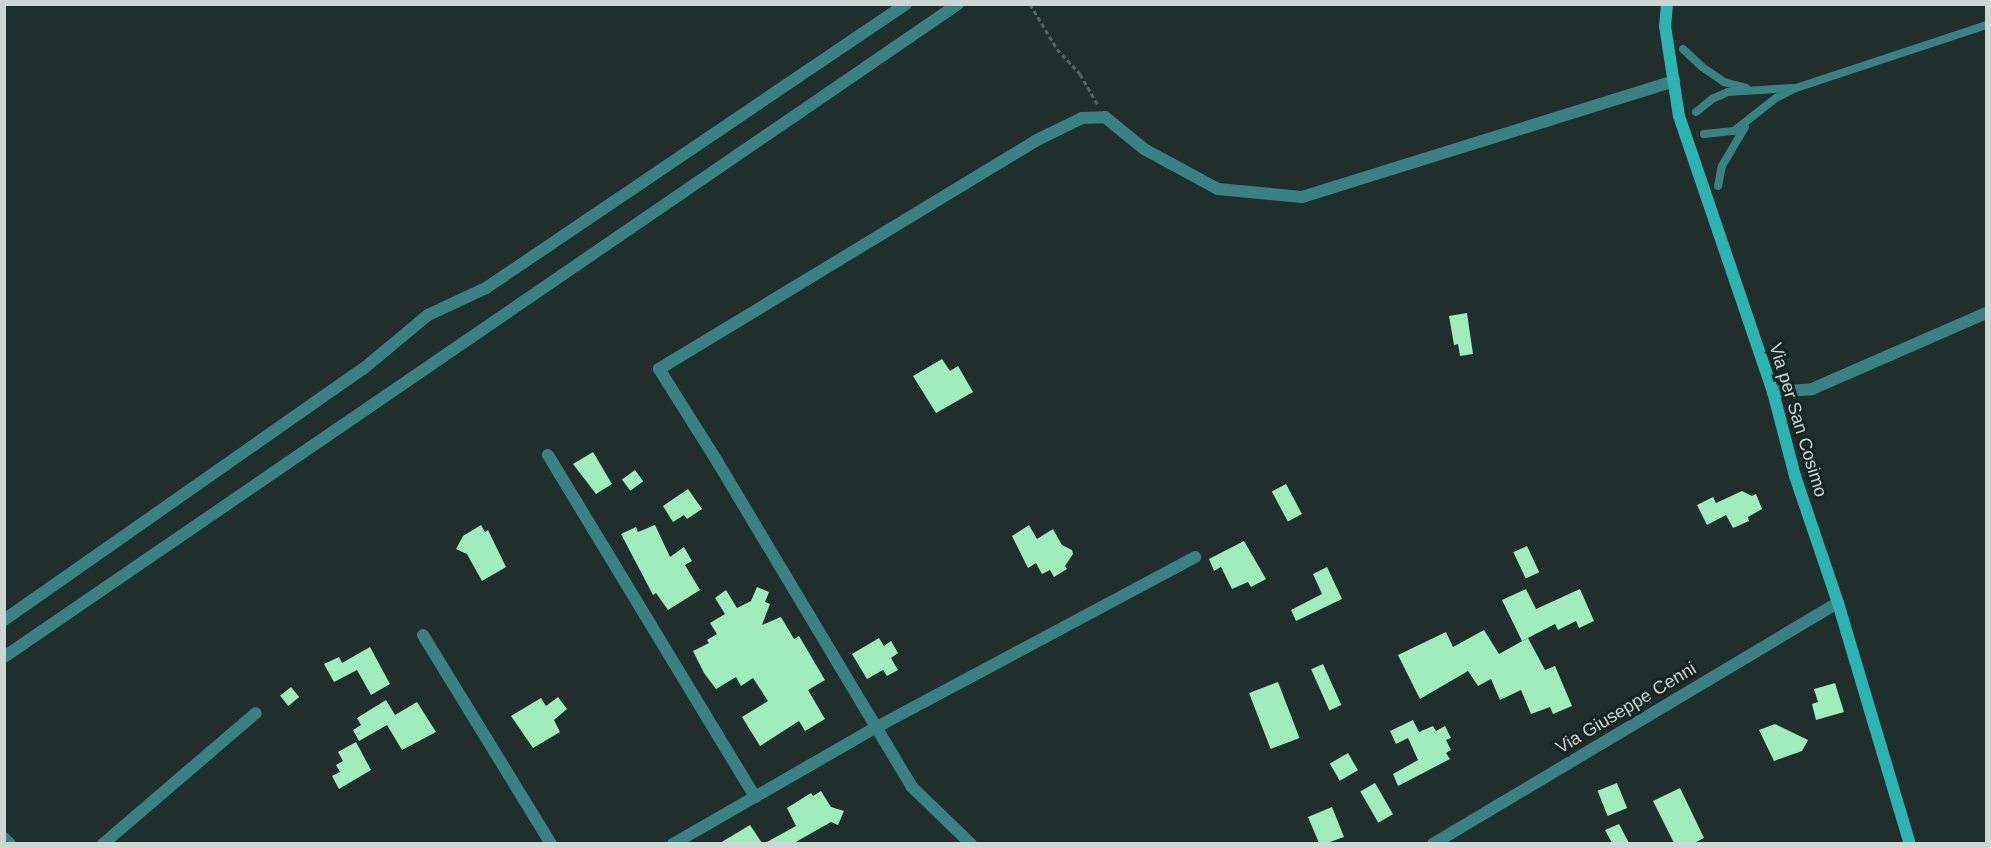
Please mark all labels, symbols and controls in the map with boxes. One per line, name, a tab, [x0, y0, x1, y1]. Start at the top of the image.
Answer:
street label: Via per San Cosimo	[1764, 340, 1832, 500]
street label: Via Giuseppe Cenni	[1552, 658, 1700, 758]

